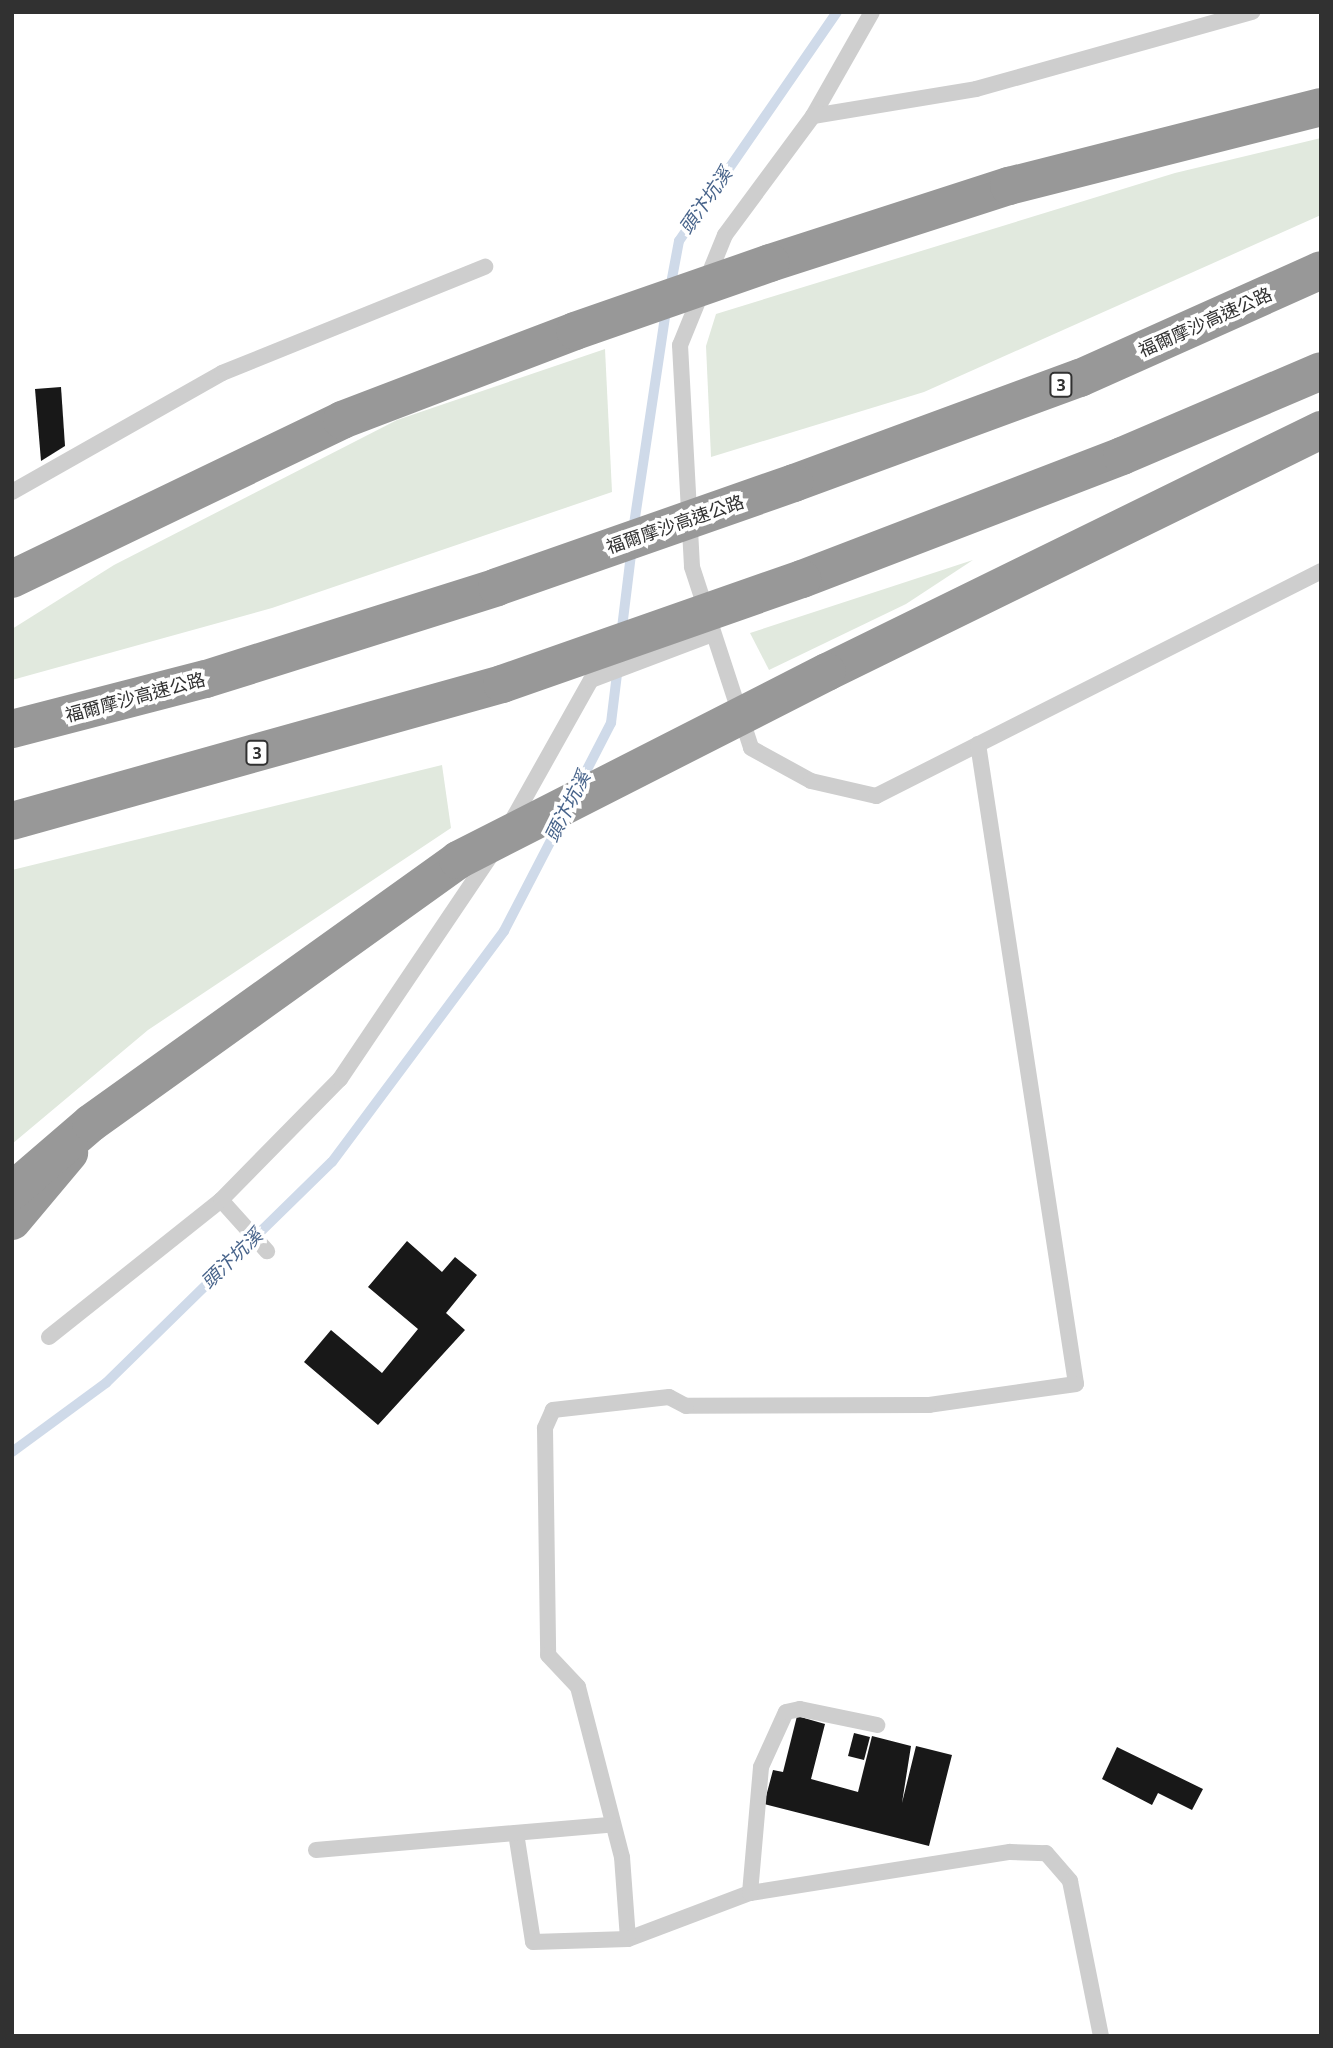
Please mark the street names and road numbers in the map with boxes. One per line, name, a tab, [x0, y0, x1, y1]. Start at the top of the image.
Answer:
street label: 福爾摩沙高速公路	[1135, 283, 1275, 361]
road number: 3	[1049, 372, 1073, 398]
street label: 福爾摩沙高速公路	[603, 490, 747, 558]
street label: 福爾摩沙高速公路	[63, 668, 207, 726]
road number: 3	[245, 740, 269, 766]

